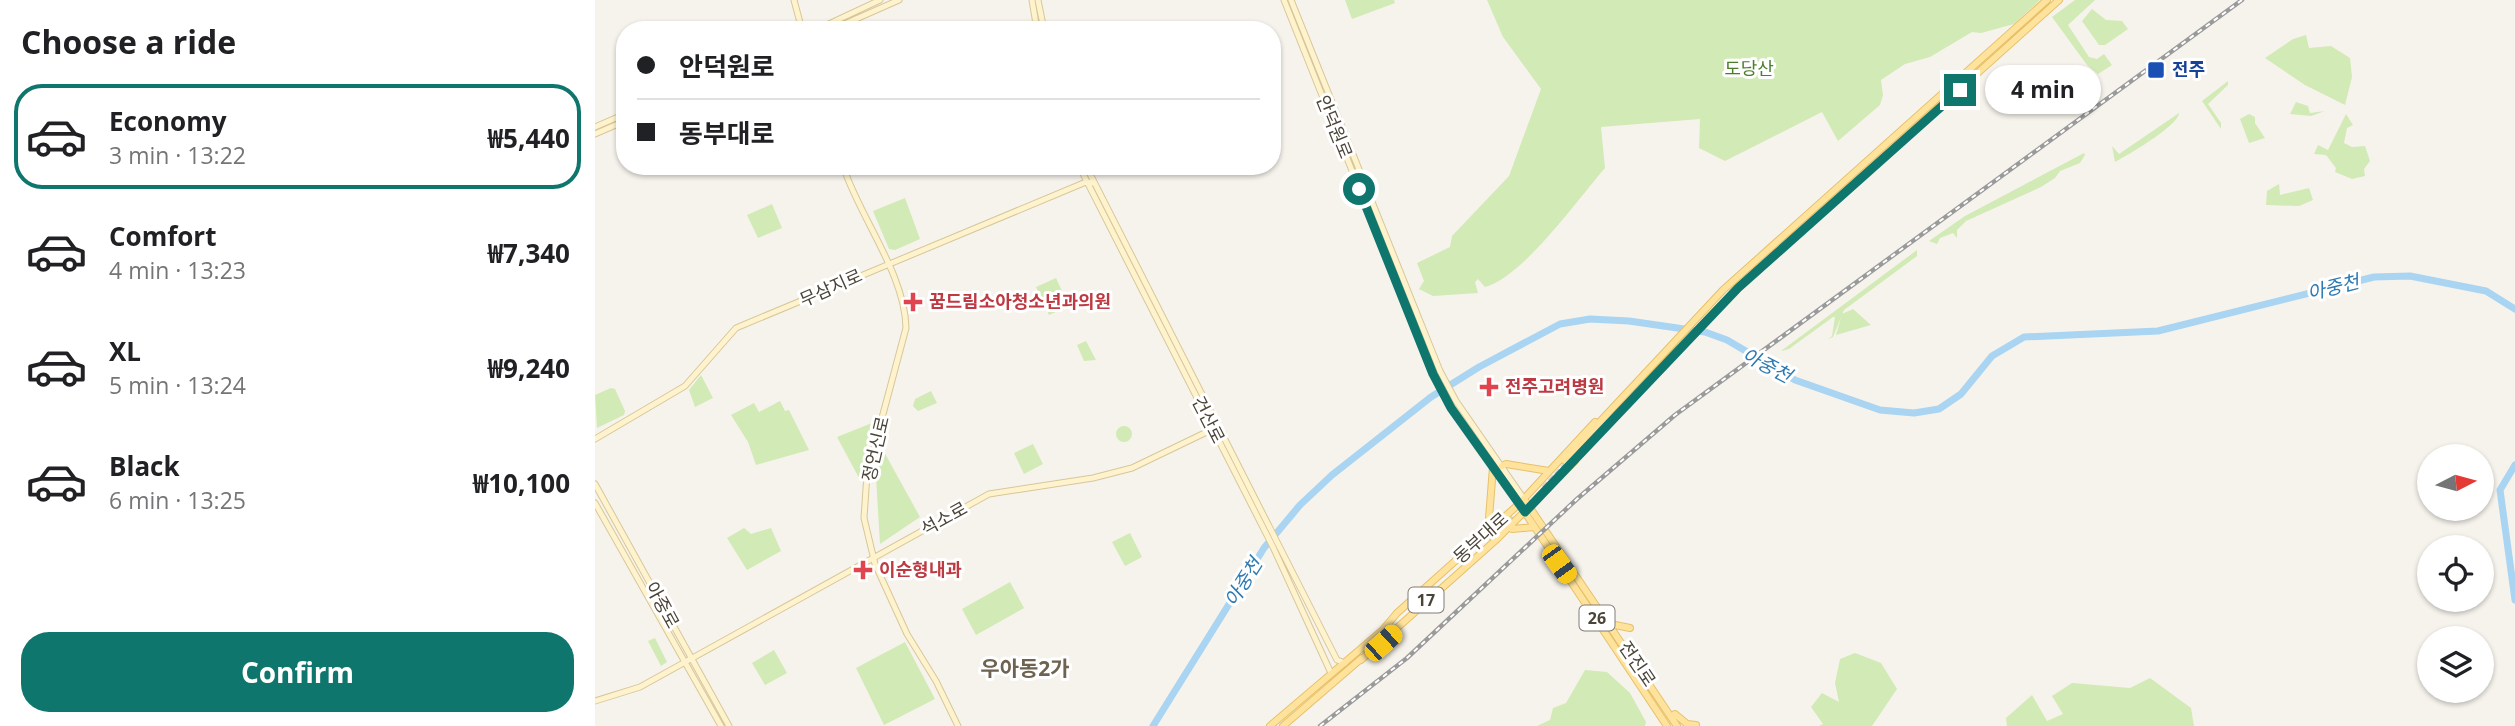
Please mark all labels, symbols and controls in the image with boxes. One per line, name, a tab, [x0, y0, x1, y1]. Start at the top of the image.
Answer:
text: Choose a ride	[21, 20, 236, 63]
text: 안덕원로	[679, 48, 775, 84]
park label: 도당산	[1724, 56, 1774, 80]
place label: 전주	[2172, 57, 2205, 81]
marker: 전주	[2146, 60, 2166, 80]
callout: 4 min	[1985, 66, 2100, 114]
text: 4 min	[2011, 73, 2075, 105]
route end	[1944, 74, 1976, 106]
street label: 안덕원로	[1311, 91, 1358, 162]
text: Economy	[109, 103, 227, 139]
icon: car	[25, 105, 88, 168]
text: 동부대로	[679, 115, 775, 151]
text: ₩5,440	[488, 120, 570, 156]
text: 3 min · 13:22	[109, 139, 246, 171]
route start	[1343, 173, 1375, 205]
text: Comfort	[109, 218, 216, 254]
icon: car	[25, 220, 88, 283]
text: ₩7,340	[488, 235, 570, 271]
text: 4 min · 13:23	[109, 254, 246, 286]
street label: 무삼지로	[795, 263, 866, 312]
water label: 아중천	[2304, 268, 2363, 306]
place label: 꿈드림소아청소년과의원	[929, 289, 1111, 313]
marker: 꿈드림소아청소년과의원	[903, 292, 923, 312]
text: XL	[109, 333, 141, 369]
icon: car	[25, 335, 88, 398]
water label: 아중천	[1738, 342, 1798, 389]
text: ₩9,240	[488, 350, 570, 386]
text: 5 min · 13:24	[109, 369, 246, 401]
place label: 전주고려병원	[1505, 374, 1604, 398]
marker: 전주고려병원	[1479, 377, 1499, 397]
street label: 건산로	[1187, 392, 1231, 447]
street label: 정언신로	[856, 414, 894, 484]
north arrow	[2417, 444, 2494, 522]
map controls	[2417, 444, 2494, 703]
text: Black	[109, 448, 180, 484]
icon: car	[25, 450, 88, 513]
text: ₩10,100	[473, 465, 570, 501]
text: 6 min · 13:25	[109, 484, 246, 516]
street label: 석소로	[916, 496, 971, 541]
street label: 동부대로	[1448, 506, 1513, 568]
button: locate	[2417, 535, 2494, 612]
car	[1539, 541, 1580, 587]
water label: 아중천	[1218, 552, 1269, 611]
place label: 이순형내과	[879, 557, 962, 581]
marker: 이순형내과	[853, 560, 873, 580]
street label: 아중로	[640, 577, 685, 632]
road number: 17	[1409, 587, 1443, 612]
road number: 26	[1579, 606, 1615, 631]
car	[1361, 621, 1406, 665]
button: layers	[2417, 626, 2494, 703]
button: Confirm	[21, 632, 574, 712]
street label: 전진로	[1614, 636, 1662, 691]
district label: 우아동2가	[980, 654, 1070, 682]

